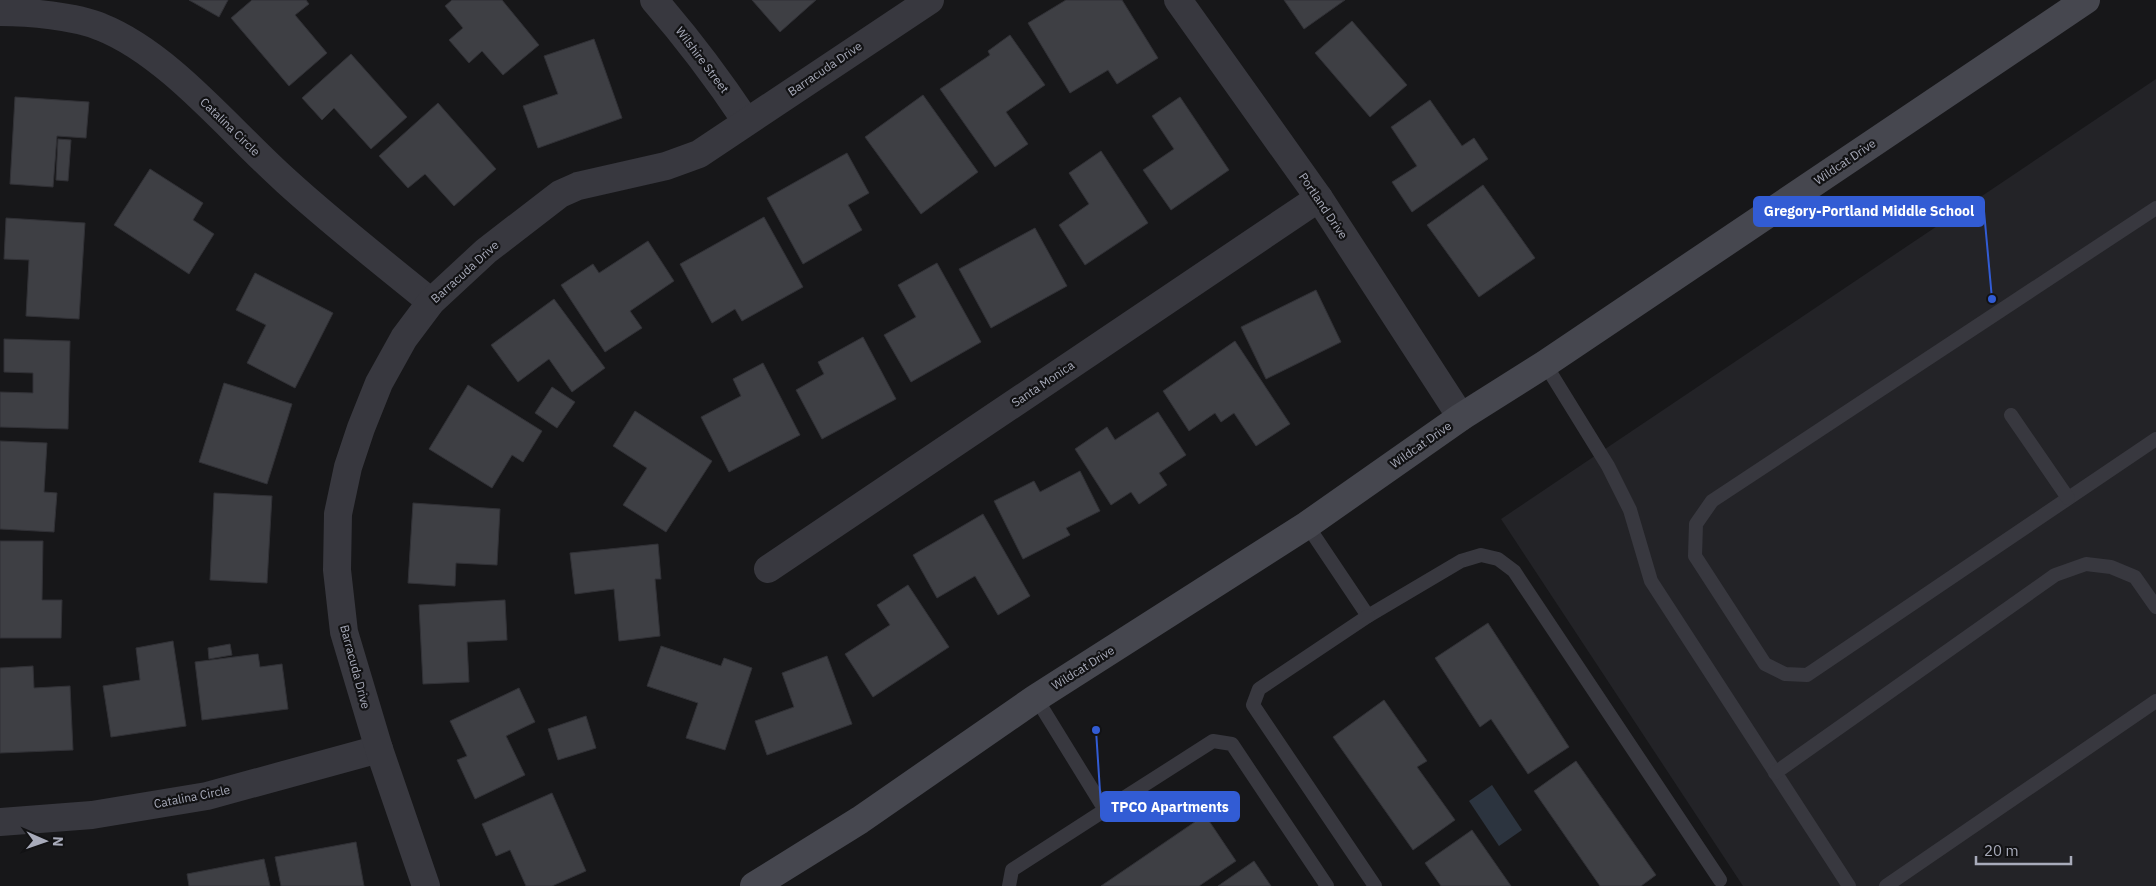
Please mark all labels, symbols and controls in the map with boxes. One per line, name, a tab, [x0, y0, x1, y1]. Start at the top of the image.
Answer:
street label: Wilshire Street	[673, 24, 732, 96]
street label: Barracuda Drive	[785, 38, 865, 99]
street label: Catalina Circle	[197, 94, 264, 159]
street label: Wildcat Drive	[1811, 135, 1879, 188]
street label: Portland Drive	[1296, 170, 1351, 242]
callout: Gregory-Portland Middle School	[1754, 197, 1984, 226]
text: Gregory-Portland Middle School	[1764, 202, 1974, 220]
street label: Barracuda Drive	[428, 237, 502, 306]
street label: Santa Monica	[1009, 357, 1077, 410]
street label: Wildcat Drive	[1387, 418, 1455, 471]
street label: Barracuda Drive	[337, 623, 374, 711]
street label: Wildcat Drive	[1049, 642, 1117, 693]
street label: Catalina Circle	[152, 782, 232, 811]
callout: TPCO Apartments	[1101, 792, 1239, 821]
text: TPCO Apartments	[1111, 798, 1229, 816]
north arrow	[20, 816, 70, 866]
scale bar	[1976, 834, 2071, 866]
text: N	[49, 836, 67, 847]
text: 20 m	[1984, 841, 2019, 860]

